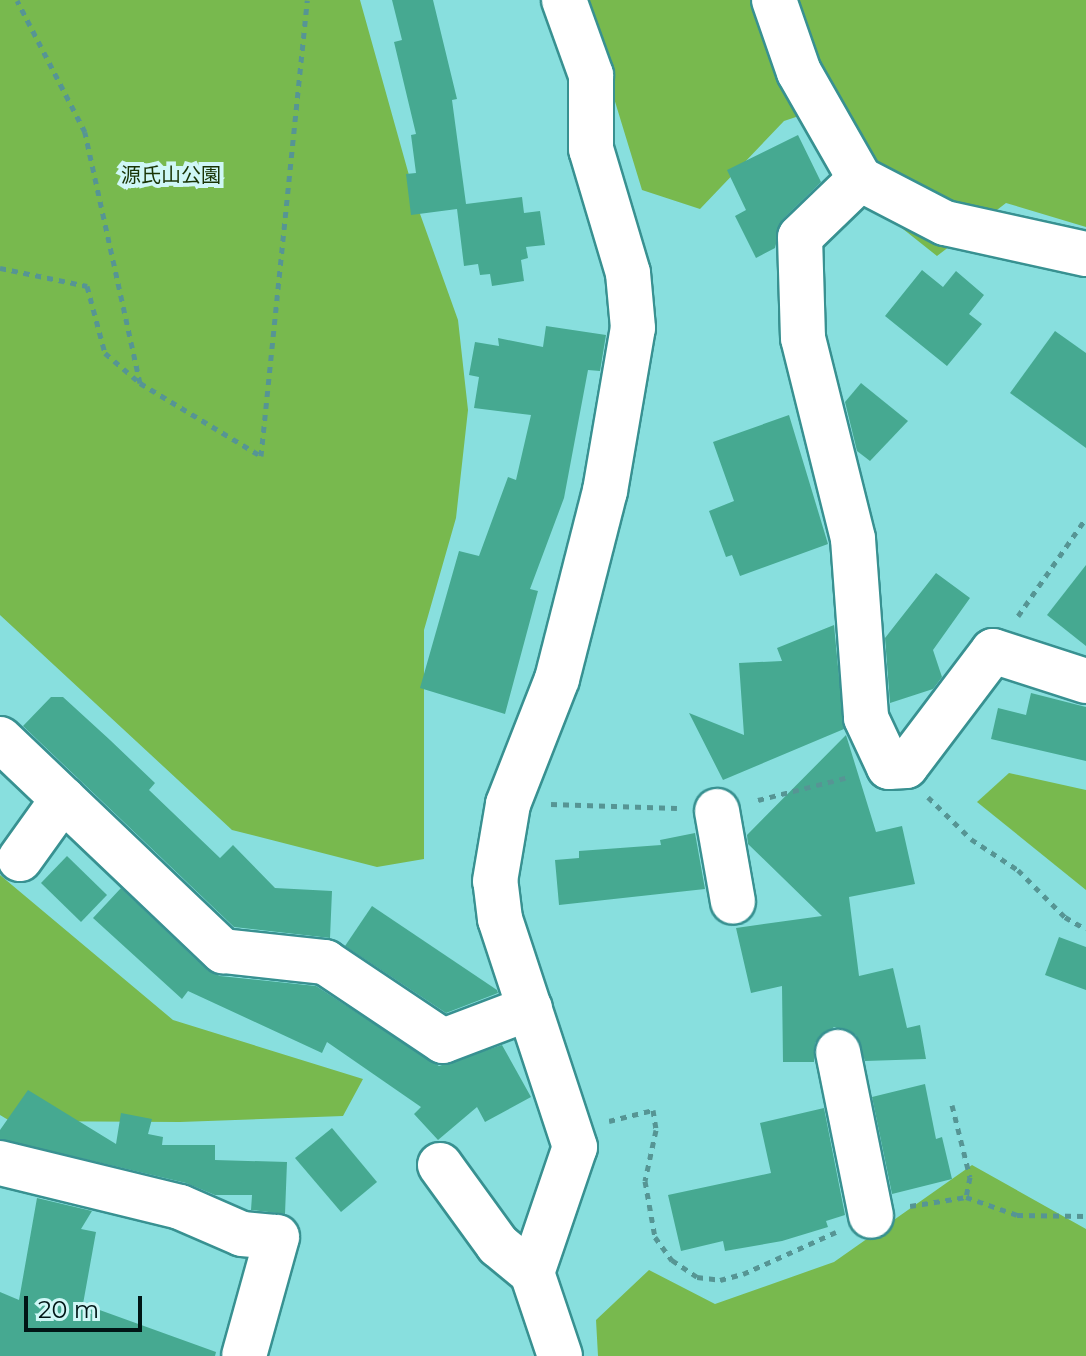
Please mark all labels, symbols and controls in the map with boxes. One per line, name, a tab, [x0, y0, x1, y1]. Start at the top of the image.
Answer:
park label: 源氏山公園	[121, 163, 221, 187]
scale bar	[28, 1280, 146, 1330]
text: 20 m	[38, 1295, 99, 1324]

